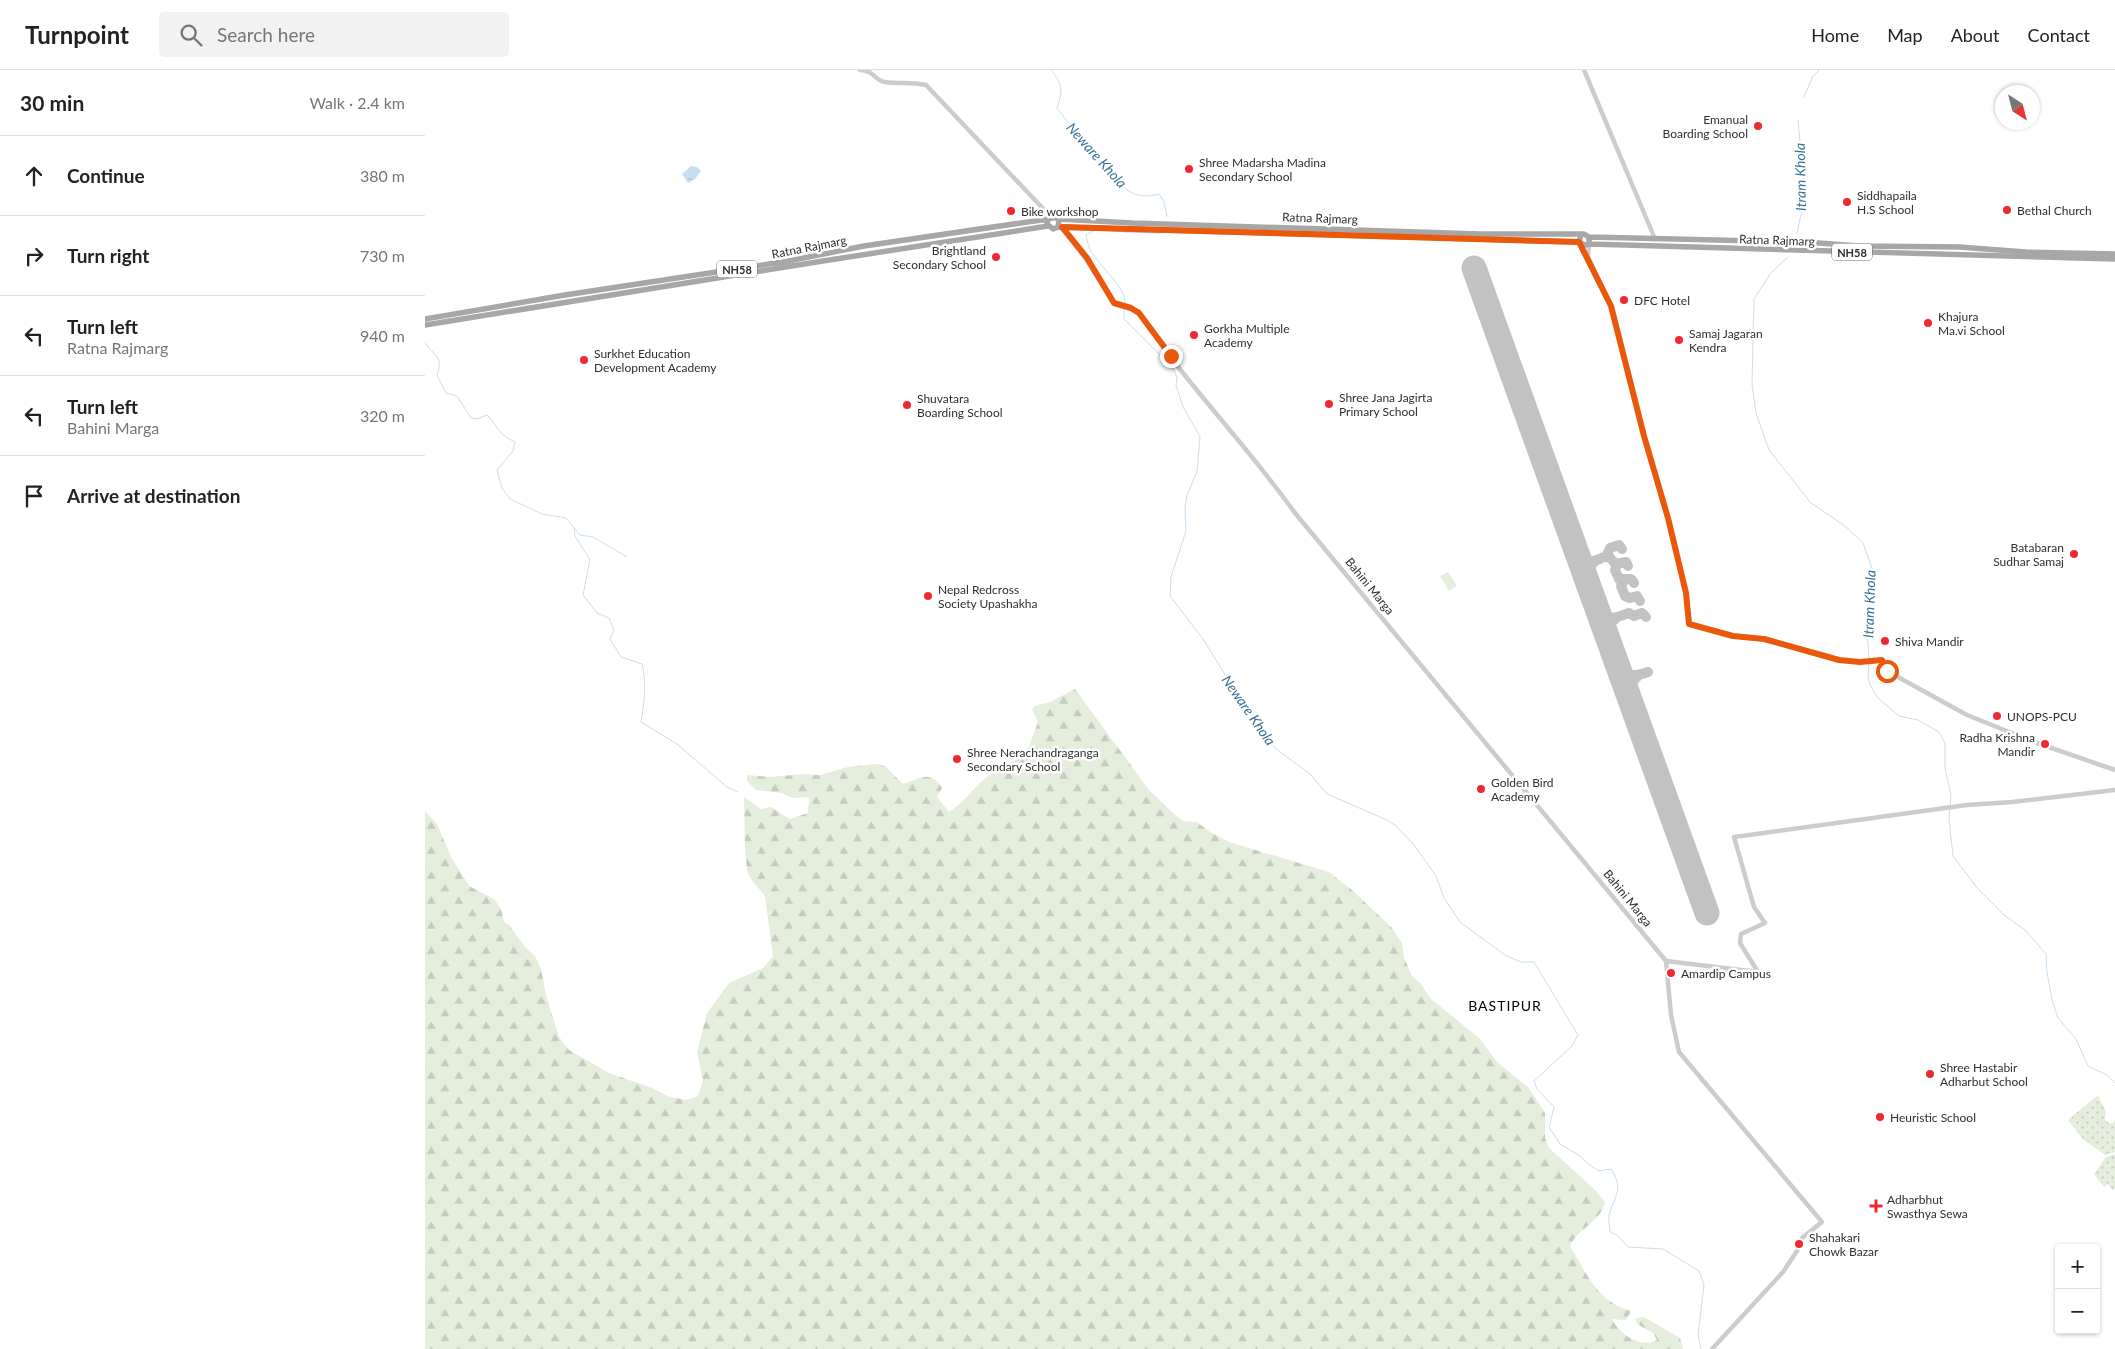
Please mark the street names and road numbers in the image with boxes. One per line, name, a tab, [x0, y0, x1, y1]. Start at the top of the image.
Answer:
street label: Ratna Rajmarg	[1282, 209, 1358, 227]
street label: Ratna Rajmarg	[1739, 231, 1815, 249]
street label: Ratna Rajmarg	[770, 232, 848, 262]
road number: NH58	[1832, 243, 1872, 260]
road number: NH58	[717, 260, 757, 278]
street label: Bahini Marga	[1342, 554, 1398, 618]
street label: Bahini Marga	[1600, 866, 1656, 930]

